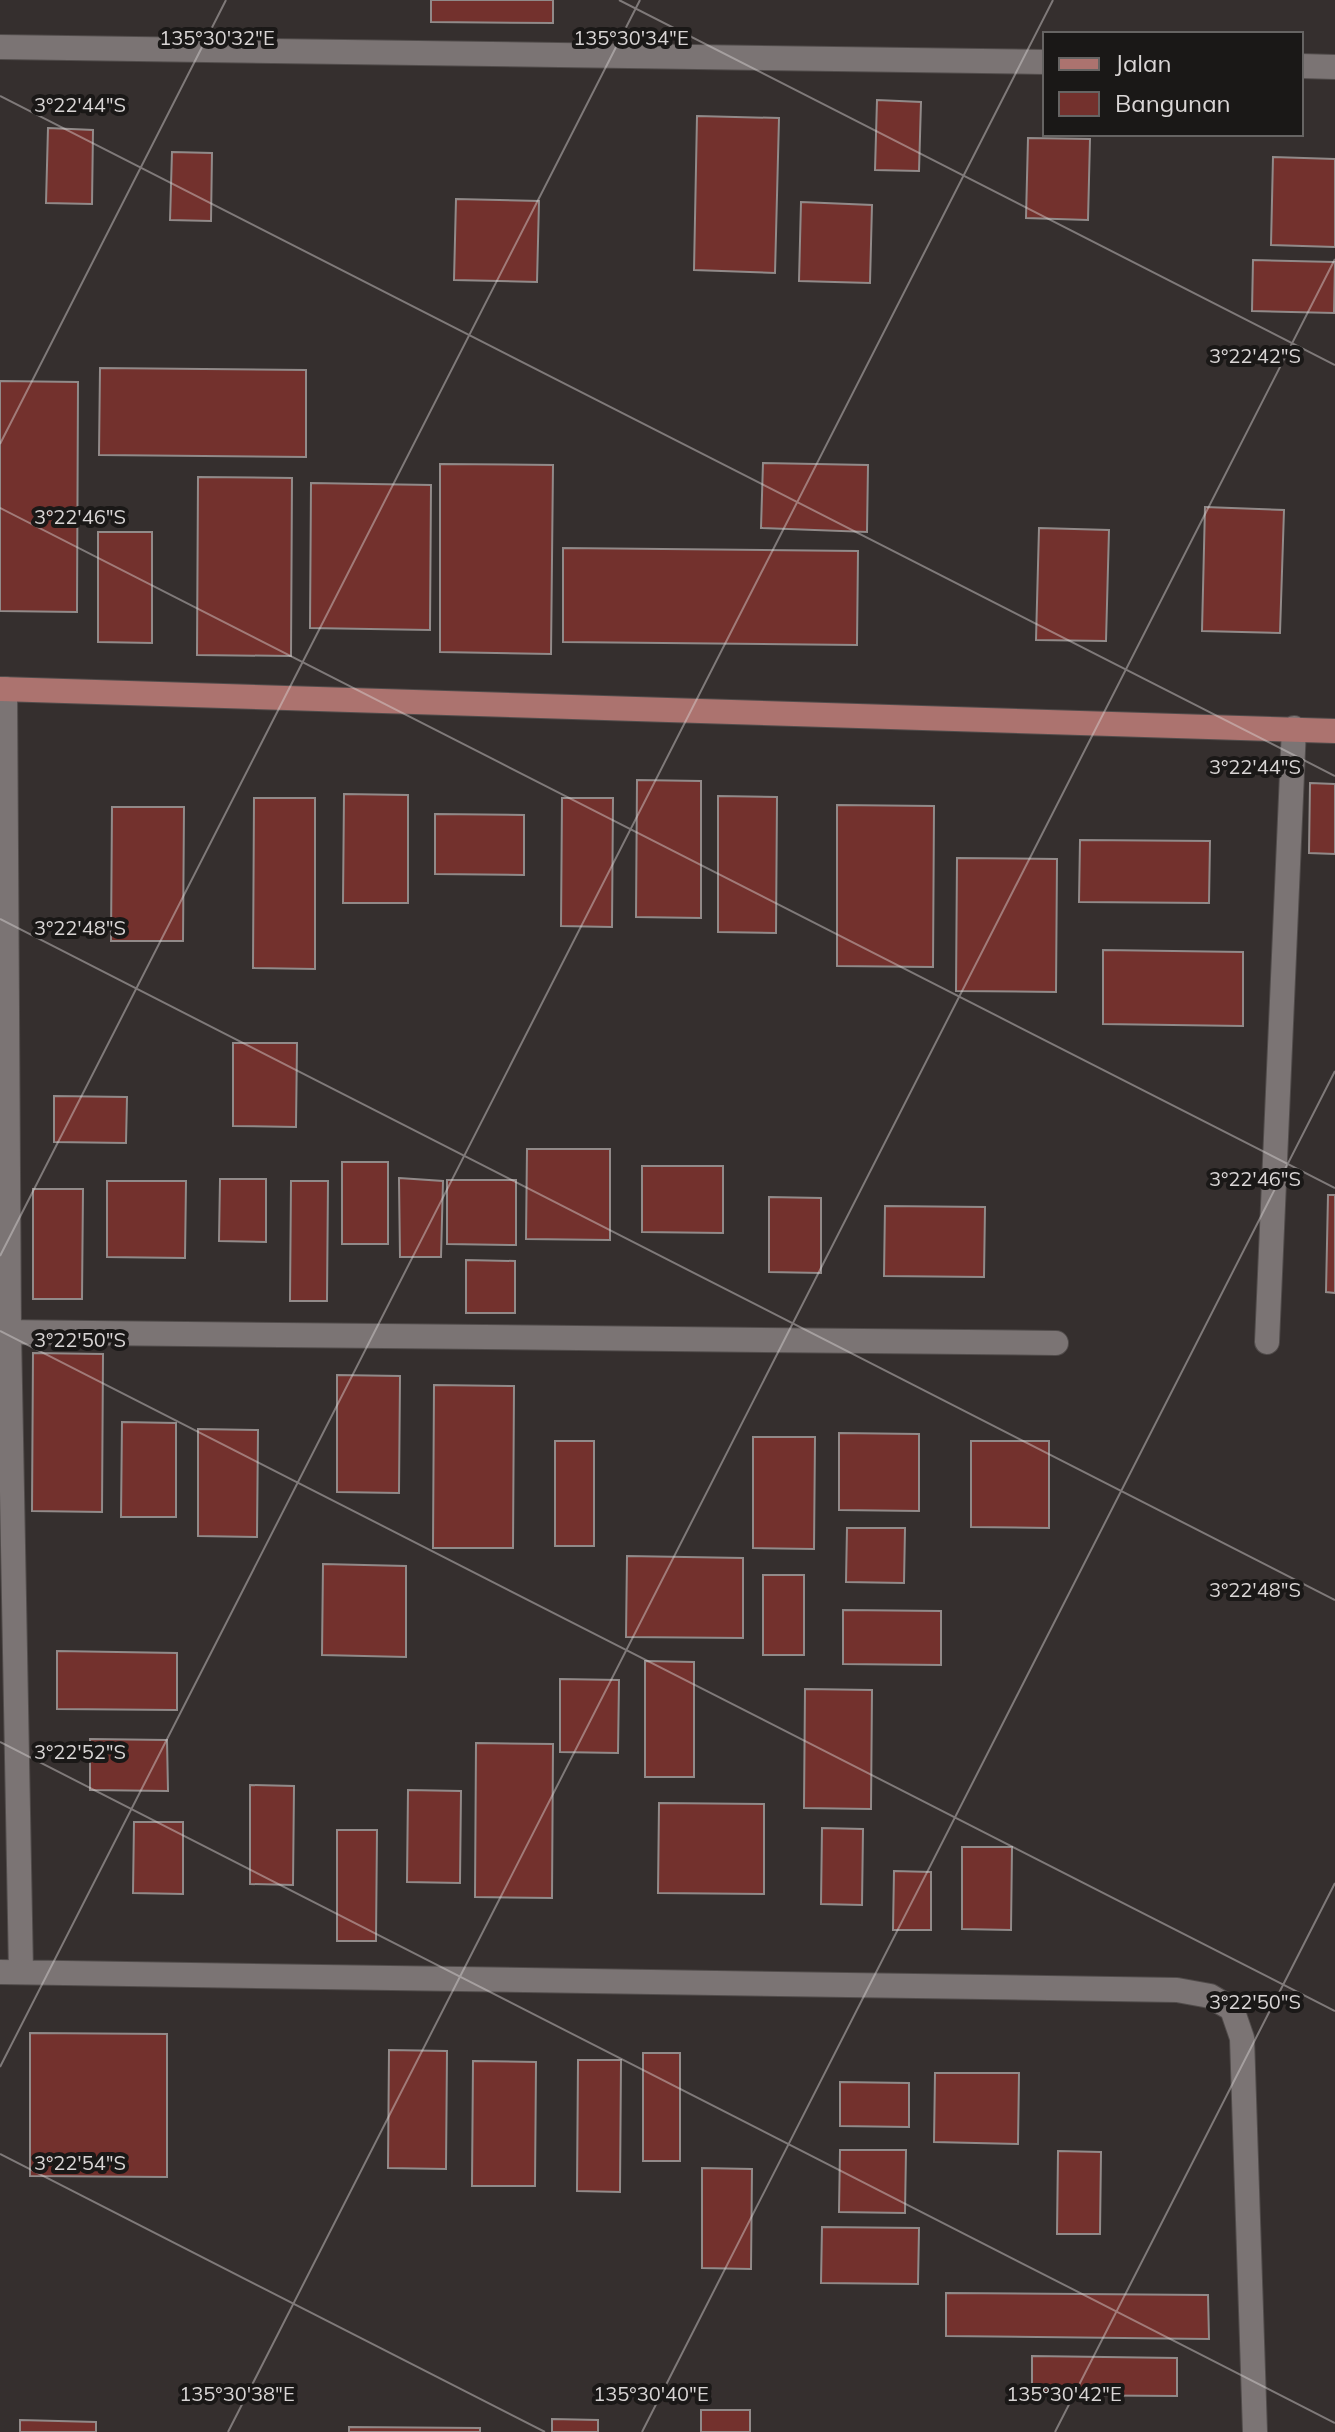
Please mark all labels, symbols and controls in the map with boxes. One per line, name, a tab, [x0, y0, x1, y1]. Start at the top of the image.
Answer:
text: 135°30'32"E	[159, 25, 275, 50]
text: 135°30'34"E	[573, 25, 689, 50]
legend	[1043, 32, 1303, 136]
text: Jalan	[1115, 48, 1171, 78]
text: Bangunan	[1115, 88, 1231, 118]
text: 3°22'44"S	[34, 92, 126, 117]
text: 3°22'42"S	[1209, 343, 1301, 368]
text: 3°22'46"S	[34, 504, 126, 529]
text: 3°22'44"S	[1209, 754, 1301, 779]
text: 3°22'48"S	[34, 915, 126, 940]
text: 3°22'46"S	[1209, 1166, 1301, 1191]
text: 3°22'50"S	[34, 1327, 126, 1352]
text: 3°22'48"S	[1209, 1577, 1301, 1602]
text: 3°22'52"S	[34, 1739, 126, 1764]
text: 3°22'50"S	[1209, 1989, 1301, 2014]
text: 3°22'54"S	[34, 2150, 126, 2175]
text: 135°30'38"E	[179, 2381, 295, 2406]
text: 135°30'40"E	[593, 2381, 709, 2406]
text: 135°30'42"E	[1006, 2381, 1122, 2406]

